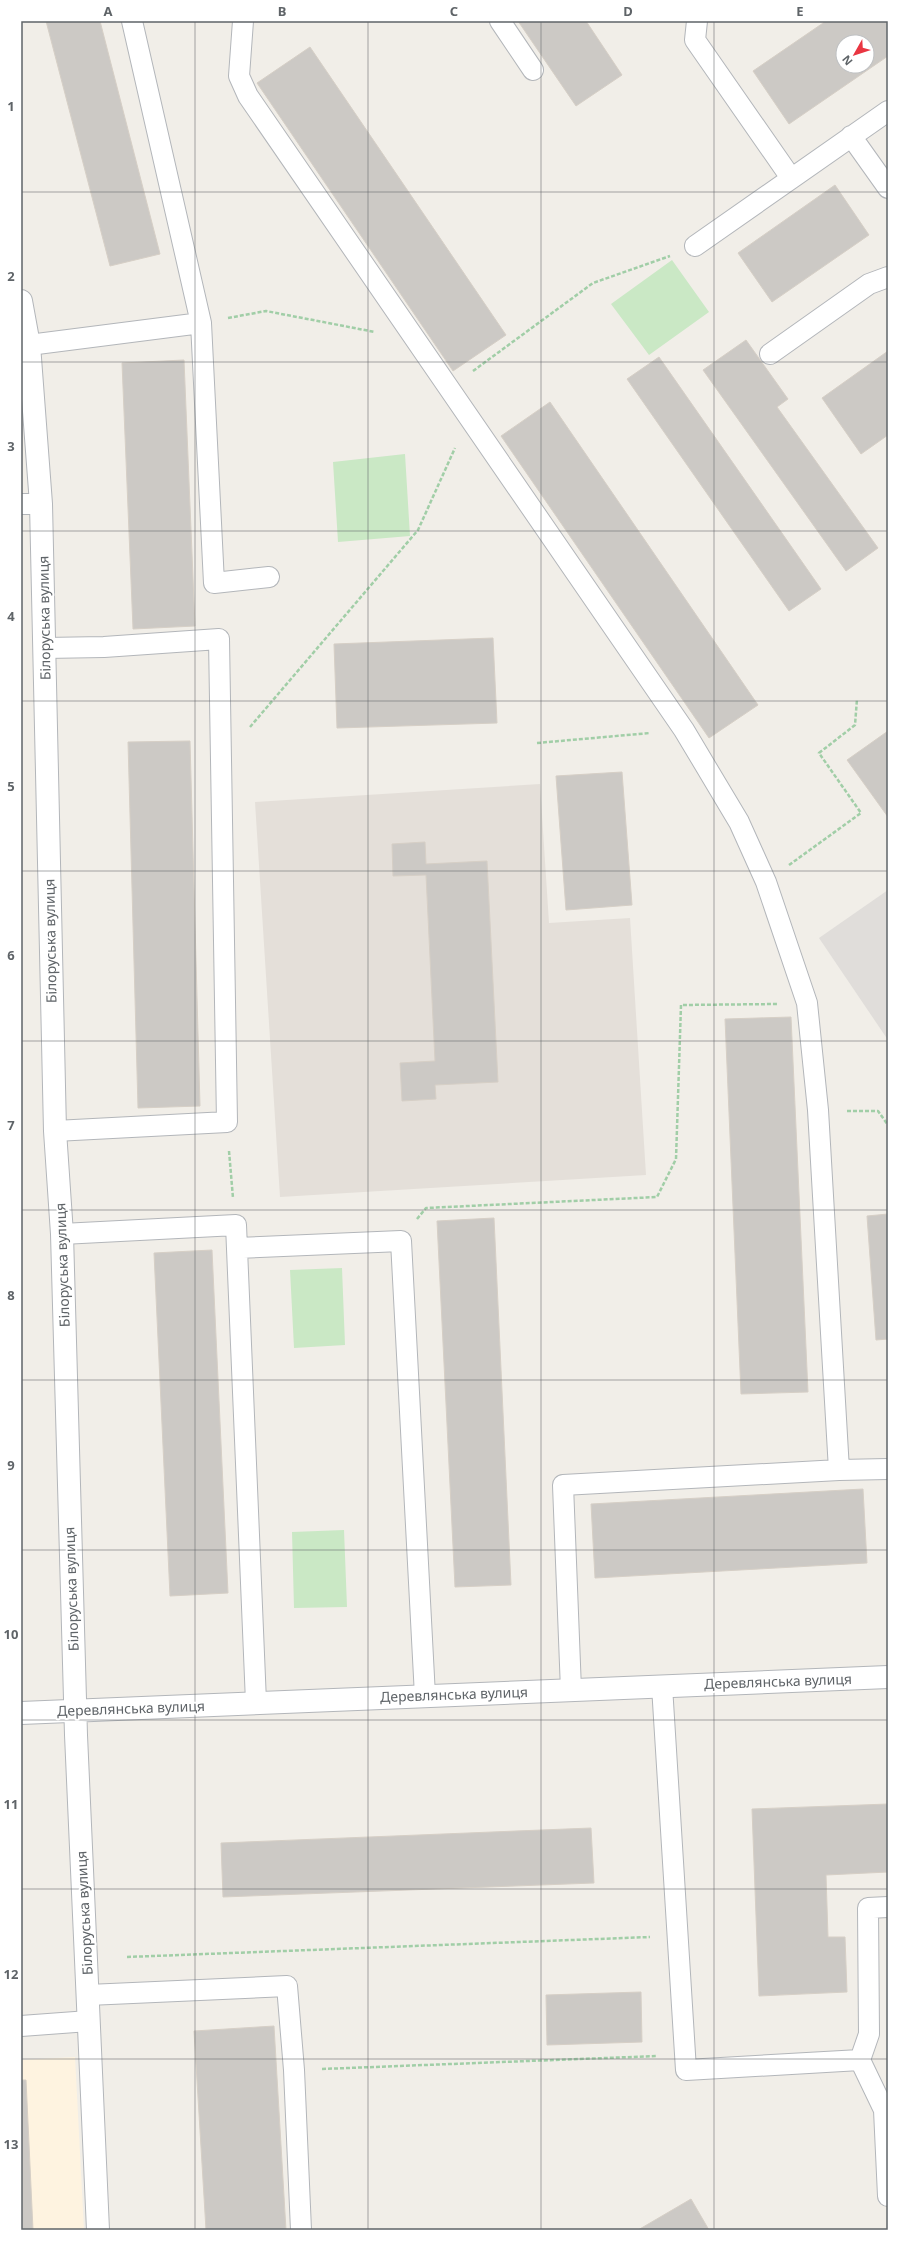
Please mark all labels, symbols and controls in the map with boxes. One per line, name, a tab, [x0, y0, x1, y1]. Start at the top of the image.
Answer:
text: A	[104, 2, 113, 20]
text: B	[278, 2, 286, 20]
text: C	[450, 2, 458, 20]
text: D	[623, 2, 633, 20]
text: E	[796, 2, 804, 20]
north arrow	[835, 34, 875, 74]
text: N	[838, 52, 855, 69]
text: 1	[7, 97, 15, 115]
text: 2	[7, 267, 15, 285]
text: 3	[7, 437, 15, 455]
street label: Білоруська вулиця	[33, 556, 55, 680]
text: 4	[7, 607, 15, 625]
text: 5	[7, 777, 15, 795]
street label: Білоруська вулиця	[39, 879, 61, 1003]
text: 6	[7, 946, 15, 964]
text: 7	[7, 1116, 15, 1134]
street label: Білоруська вулиця	[50, 1203, 74, 1327]
text: 8	[7, 1286, 15, 1304]
text: 9	[7, 1456, 15, 1474]
street label: Білоруська вулиця	[59, 1527, 83, 1651]
text: 10	[4, 1625, 18, 1643]
street label: Деревлянська вулиця	[704, 1669, 852, 1693]
street label: Деревлянська вулиця	[380, 1682, 528, 1706]
street label: Деревлянська вулиця	[57, 1696, 205, 1720]
text: 11	[4, 1795, 18, 1813]
street label: Білоруська вулиця	[71, 1850, 97, 1976]
text: 12	[4, 1965, 18, 1983]
text: 13	[4, 2135, 18, 2153]

